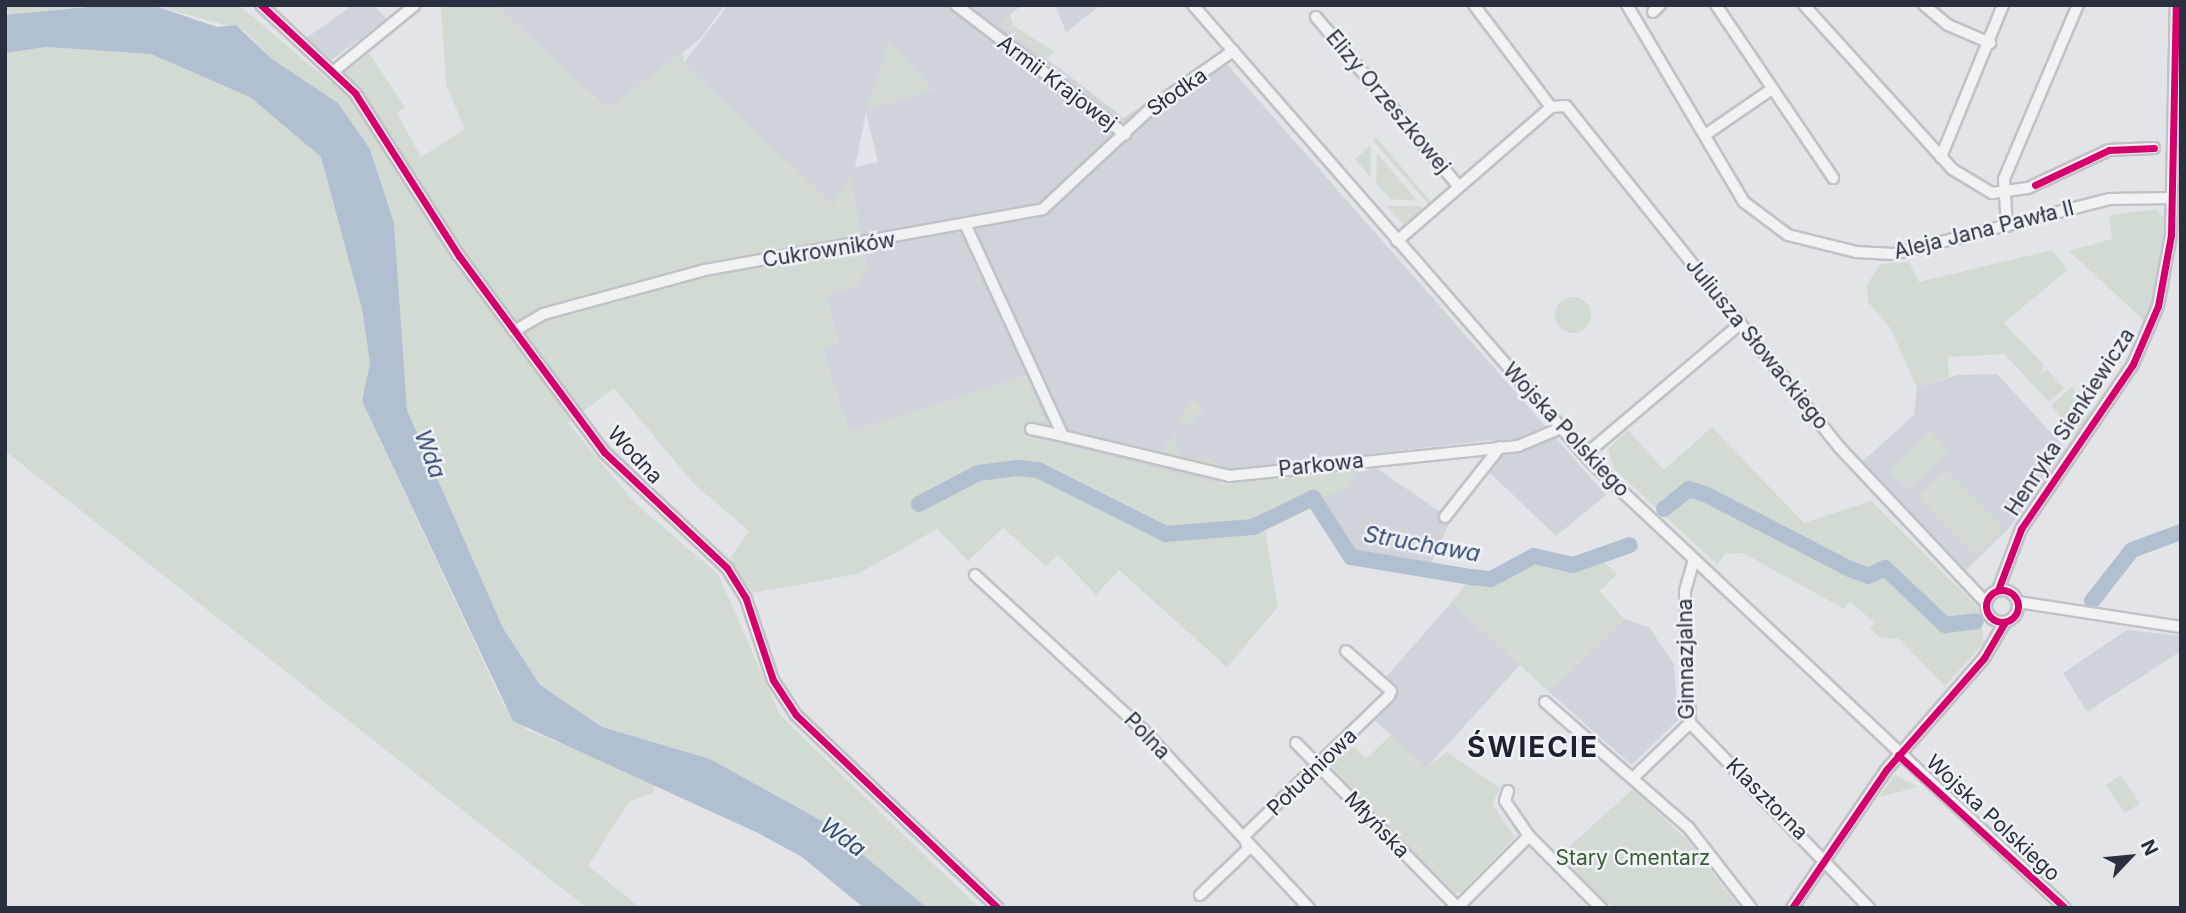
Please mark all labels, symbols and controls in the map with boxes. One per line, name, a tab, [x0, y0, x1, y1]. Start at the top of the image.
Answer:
street label: Elizy Orzeszkowej	[1321, 25, 1455, 179]
street label: Armii Krajowej	[993, 30, 1121, 136]
street label: Słodka	[1142, 62, 1212, 122]
street label: Aleja Jana Pawła II	[1891, 195, 2077, 265]
street label: Cukrowników	[761, 227, 897, 273]
street label: Juliusza Słowackiego	[1680, 253, 1834, 435]
street label: Henryka Sienkiewicza	[2000, 323, 2140, 521]
street label: Wojska Polskiego	[1497, 358, 1635, 502]
street label: Wodna	[602, 421, 668, 489]
water label: Wda	[409, 426, 451, 482]
street label: Parkowa	[1277, 448, 1365, 482]
water label: Struchawa	[1362, 520, 1482, 568]
street label: Gimnazjalna	[1672, 598, 1700, 720]
street label: Polna	[1119, 707, 1175, 765]
street label: Południowa	[1262, 723, 1362, 821]
district label: ŚWIECIE	[1468, 730, 1598, 764]
street label: Wojska Polskiego	[1921, 749, 2065, 887]
street label: Klasztorna	[1721, 753, 1813, 845]
street label: Młyńska	[1339, 786, 1415, 864]
water label: Wda	[815, 811, 871, 863]
north arrow	[2095, 822, 2165, 892]
text: N	[2136, 836, 2163, 859]
park label: Stary Cmentarz	[1556, 845, 1710, 871]

